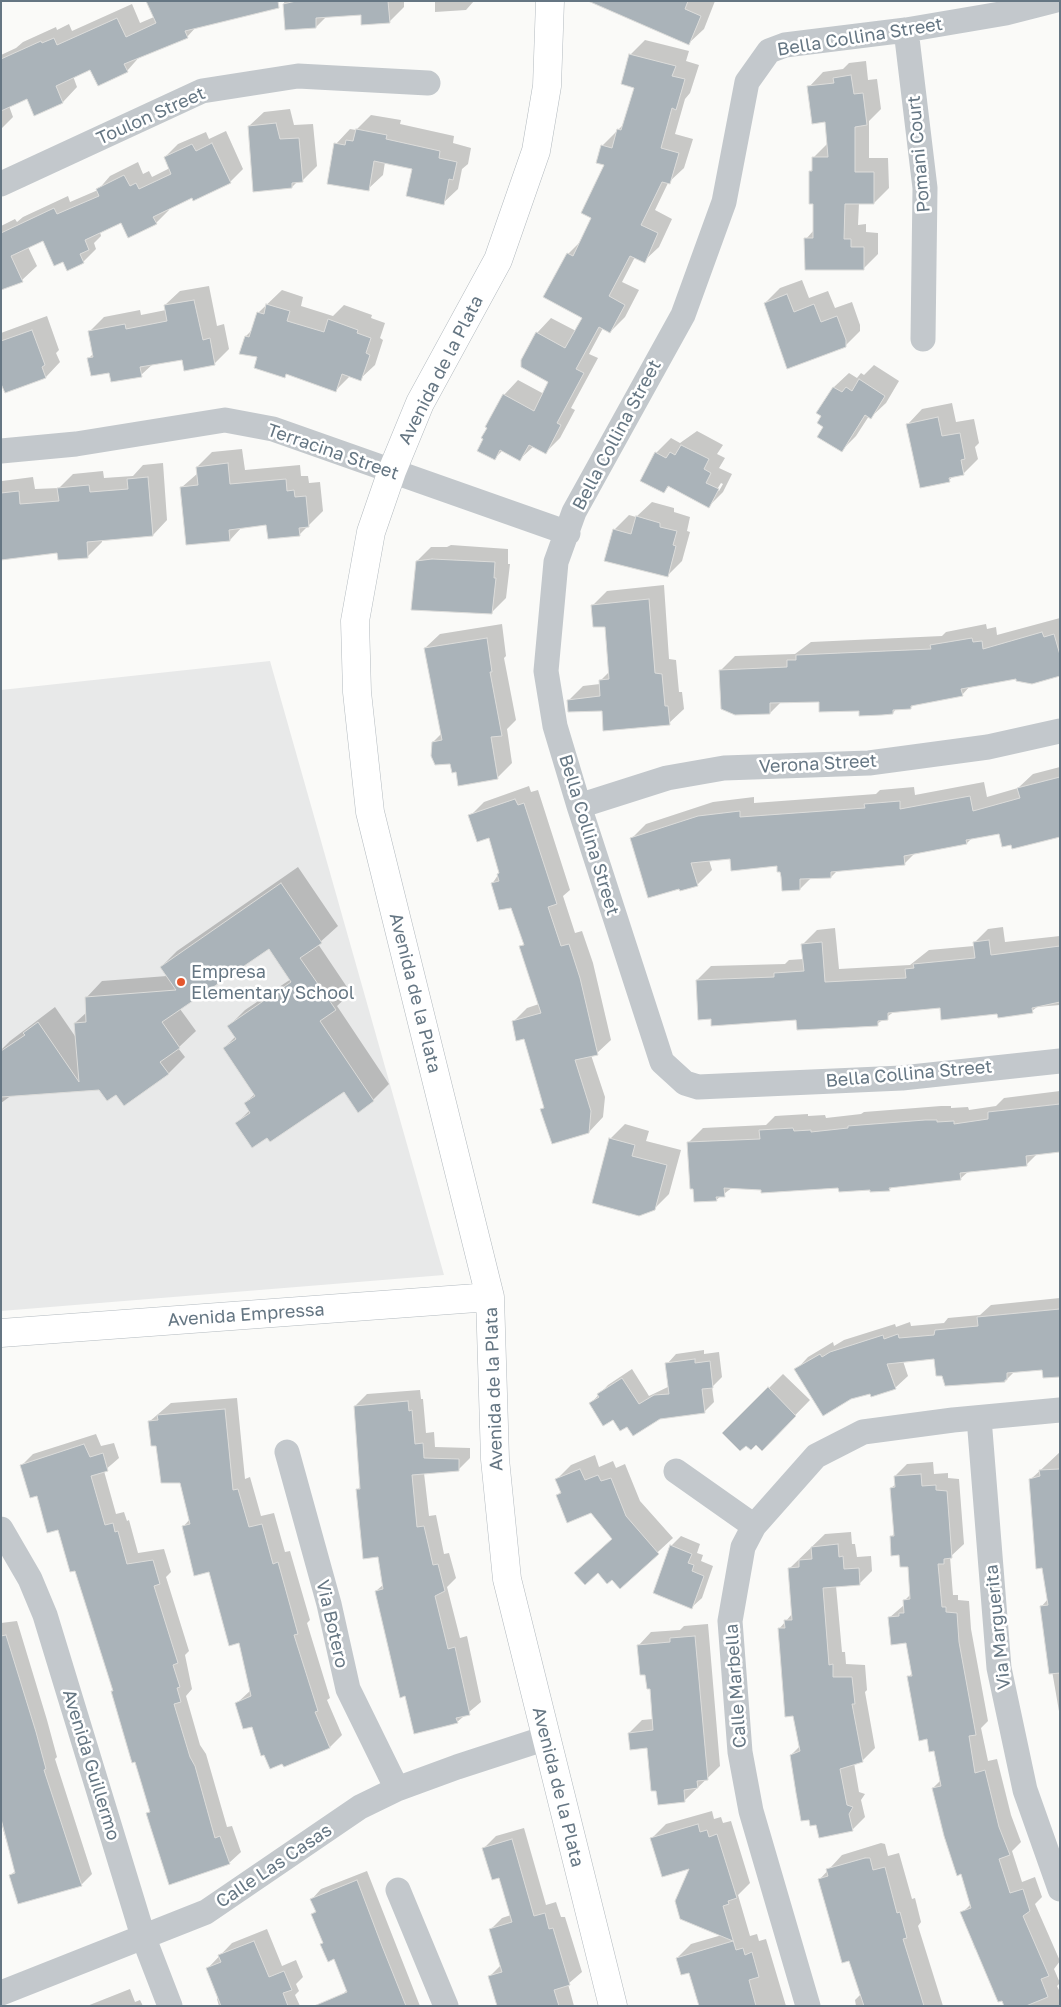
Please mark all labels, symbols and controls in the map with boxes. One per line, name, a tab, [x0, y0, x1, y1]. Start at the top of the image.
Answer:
street label: Bella Collina Street	[776, 13, 944, 61]
street label: Toulon Street	[93, 82, 209, 150]
street label: Pomani Court	[903, 95, 935, 213]
street label: Avenida de la Plata	[394, 292, 488, 448]
street label: Bella Collina Street	[568, 356, 666, 514]
street label: Terracina Street	[264, 419, 402, 485]
street label: Verona Street	[758, 750, 878, 778]
street label: Bella Collina Street	[554, 752, 624, 918]
street label: Avenida de la Plata	[385, 911, 445, 1075]
place label: Empresa Elementary School	[191, 961, 355, 1004]
marker: Empresa Elementary School	[175, 976, 187, 988]
street label: Bella Collina Street	[825, 1056, 993, 1092]
street label: Avenida Empressa	[167, 1299, 325, 1331]
street label: Avenida de la Plata	[480, 1307, 508, 1471]
street label: Via Marguerita	[981, 1563, 1015, 1691]
street label: Via Botero	[311, 1578, 353, 1670]
street label: Calle Marbella	[721, 1623, 751, 1749]
street label: Avenida Guillermo	[58, 1687, 124, 1843]
street label: Avenida de la Plata	[528, 1705, 588, 1869]
street label: Calle Las Casas	[212, 1819, 336, 1913]

